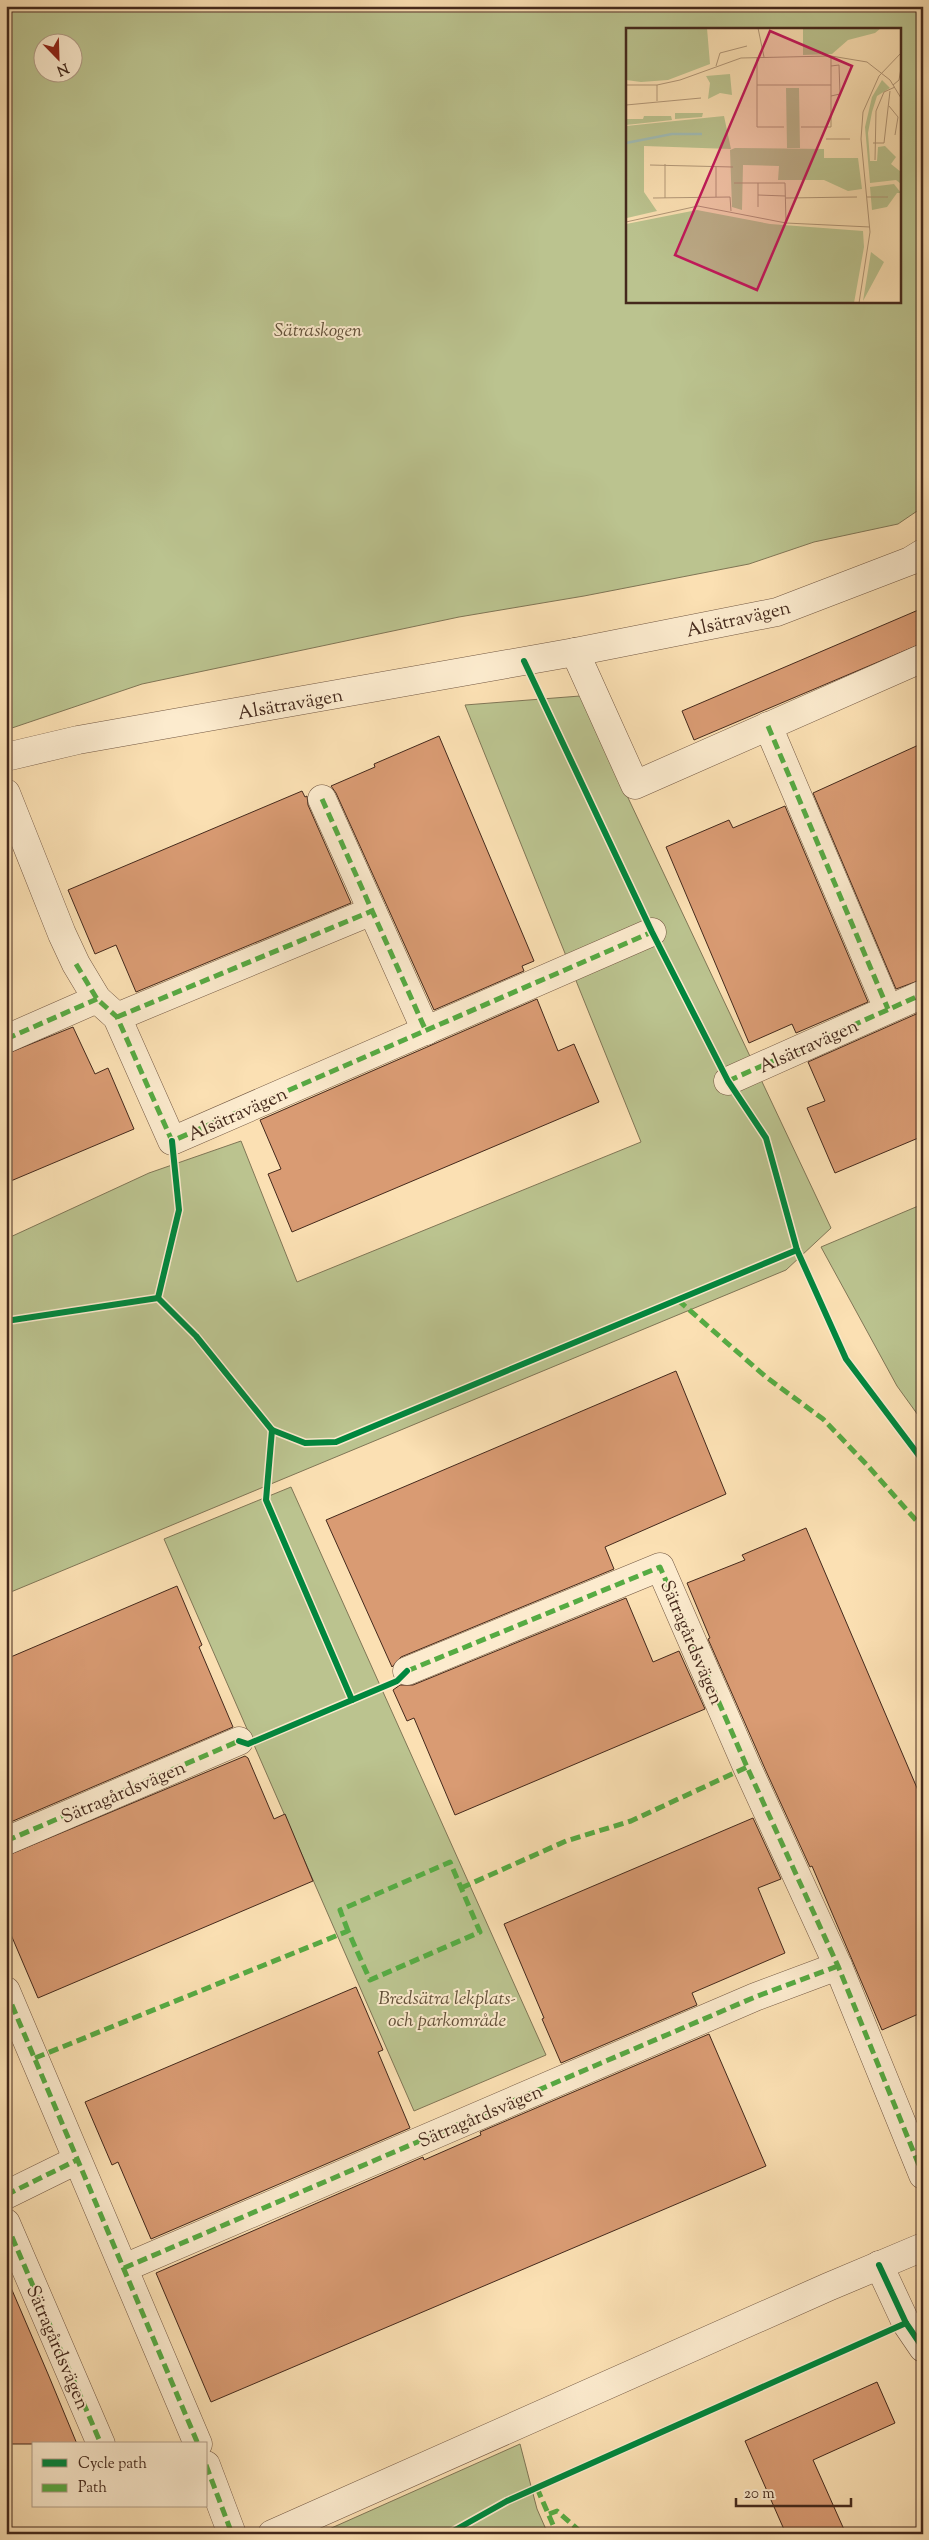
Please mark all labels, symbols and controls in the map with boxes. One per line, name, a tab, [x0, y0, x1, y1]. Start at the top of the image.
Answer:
inset map	[626, 28, 902, 302]
north arrow	[32, 32, 82, 82]
text: N	[53, 57, 71, 80]
park label: Sätraskogen	[274, 318, 362, 345]
street label: Alsätravägen	[684, 595, 794, 646]
street label: Alsätravägen	[236, 683, 345, 728]
street label: Alsätravägen	[755, 1013, 863, 1081]
street label: Alsätravägen	[184, 1081, 292, 1149]
street label: Sätragårdsvägen	[652, 1577, 729, 1709]
street label: Sätragårdsvägen	[58, 1755, 190, 1832]
park label: Bredsätra lekplats- och parkområde	[378, 1986, 516, 2035]
street label: Sätragårdsvägen	[415, 2079, 547, 2156]
street label: Sätragårdsvägen	[18, 2282, 95, 2414]
legend	[32, 2442, 208, 2508]
text: Cycle path	[78, 2454, 147, 2475]
scale bar	[736, 2475, 852, 2507]
text: Path	[78, 2478, 107, 2499]
text: 20 m	[744, 2484, 775, 2505]

